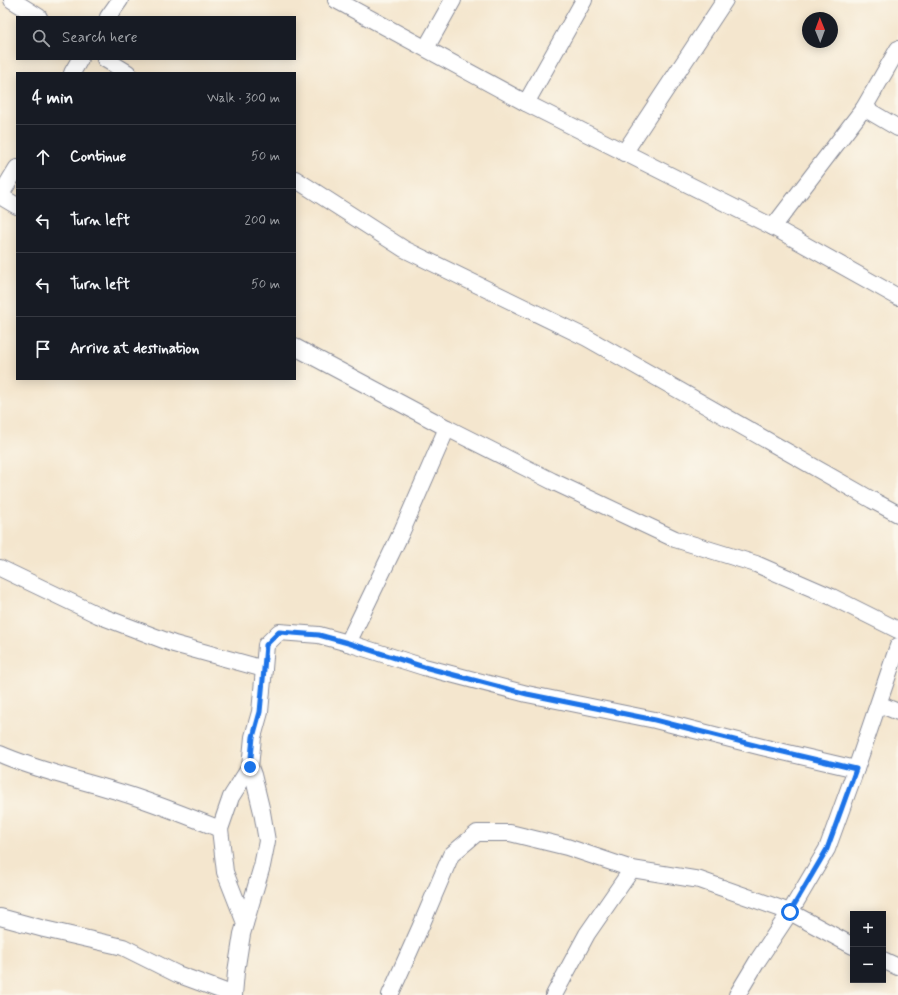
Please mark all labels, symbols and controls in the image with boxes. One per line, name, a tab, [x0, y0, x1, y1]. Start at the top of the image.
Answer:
north arrow	[802, 12, 838, 48]
search box	[16, 16, 296, 60]
icon: search	[30, 27, 52, 49]
text: Search here	[62, 28, 138, 48]
text: 4 min	[32, 87, 73, 109]
text: Walk · 300 m	[207, 90, 280, 107]
icon: ahead	[32, 146, 54, 168]
text: Continue	[70, 147, 126, 167]
text: 50 m	[251, 148, 280, 165]
icon: left	[32, 210, 54, 232]
text: Turn left	[70, 211, 130, 231]
text: 200 m	[245, 212, 280, 229]
icon: left	[32, 274, 54, 296]
text: Turn left	[70, 275, 130, 295]
text: 50 m	[251, 276, 280, 293]
icon: arrive	[32, 338, 54, 360]
text: Arrive at destination	[70, 339, 199, 359]
route end	[241, 758, 259, 776]
route start	[781, 903, 799, 921]
map controls	[850, 911, 886, 983]
button: +	[850, 911, 886, 947]
button: −	[850, 947, 886, 983]

